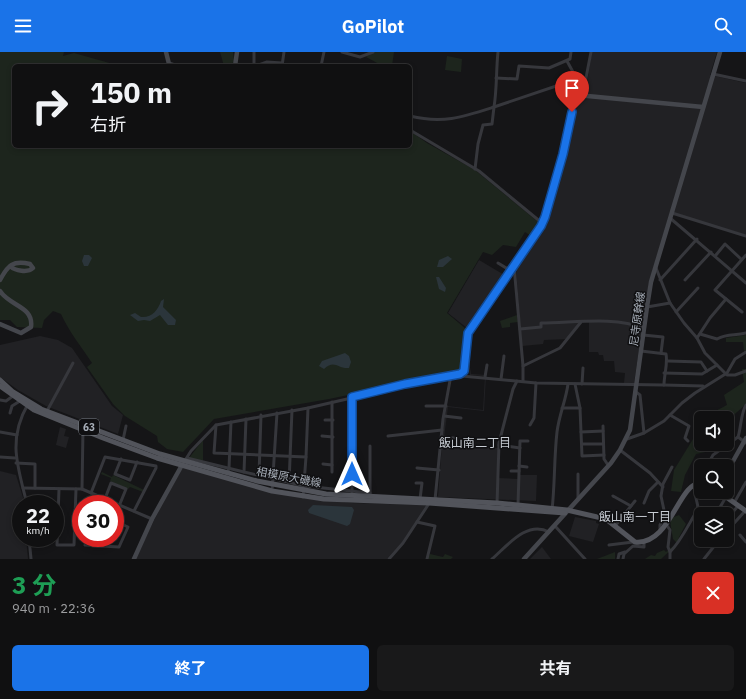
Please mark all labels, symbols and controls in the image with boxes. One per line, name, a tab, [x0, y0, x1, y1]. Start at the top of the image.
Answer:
icon: menu	[12, 15, 34, 37]
text: GoPilot	[342, 15, 404, 38]
icon: search	[712, 15, 734, 37]
pin	[555, 71, 589, 112]
text: 150 m	[90, 74, 172, 111]
icon: arrive	[561, 77, 583, 99]
icon: right	[24, 80, 76, 132]
text: 右折	[90, 113, 126, 136]
street label: 尼寺原幹線	[626, 291, 648, 347]
map controls	[694, 411, 734, 547]
button: sound	[694, 411, 734, 451]
road number: 63	[79, 419, 99, 435]
district label: 飯山南二丁目	[439, 435, 511, 450]
position arrow	[331, 453, 373, 495]
button: search	[694, 459, 734, 499]
street label: 相模原大磯線	[255, 464, 323, 490]
speed limit sign: 30	[72, 495, 124, 547]
text: 22	[26, 502, 50, 529]
button: layers	[694, 507, 734, 547]
district label: 飯山南一丁目	[599, 509, 671, 524]
text: km/h	[26, 524, 50, 537]
text: 3 分	[12, 569, 56, 601]
button: close	[692, 572, 734, 614]
text: 940 m · 22:36	[12, 600, 95, 617]
button: 終了	[12, 645, 369, 691]
button: 共有	[377, 645, 734, 691]

